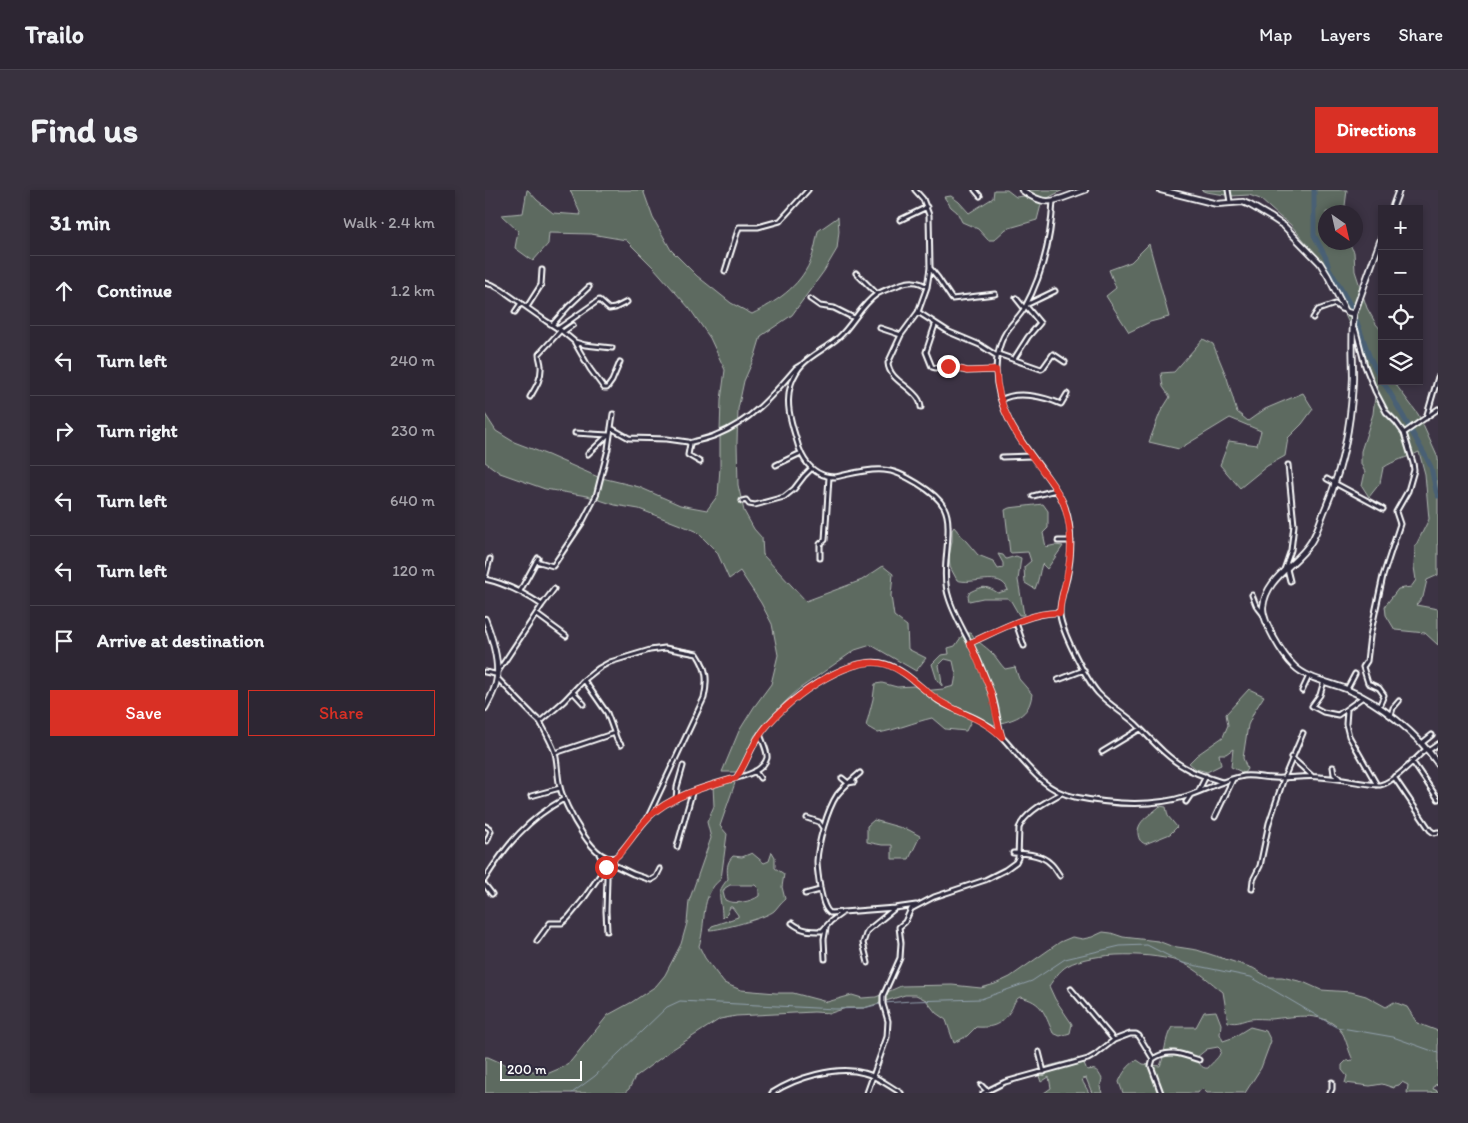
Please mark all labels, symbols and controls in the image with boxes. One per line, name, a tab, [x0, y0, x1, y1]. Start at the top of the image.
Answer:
text: Trailo	[25, 20, 84, 49]
text: Map	[1259, 24, 1292, 46]
text: Layers	[1320, 24, 1370, 46]
text: Share	[1398, 24, 1443, 46]
button: Directions	[1315, 107, 1438, 153]
text: Find us	[30, 109, 138, 151]
north arrow	[1318, 205, 1363, 250]
map controls	[1378, 205, 1423, 385]
button: +	[1378, 205, 1423, 250]
text: 31 min	[50, 210, 110, 235]
text: Walk · 2.4 km	[343, 213, 435, 232]
button: −	[1378, 250, 1423, 295]
icon: ahead	[50, 277, 78, 305]
text: Continue	[97, 279, 172, 302]
text: 1.2 km	[390, 281, 435, 300]
button: locate	[1378, 295, 1423, 340]
button: layers	[1378, 340, 1423, 385]
icon: left	[50, 347, 78, 375]
text: Turn left	[97, 349, 167, 372]
text: 240 m	[390, 351, 435, 370]
route end	[937, 355, 960, 378]
icon: right	[50, 417, 78, 445]
text: Turn right	[97, 419, 178, 442]
text: 230 m	[391, 421, 435, 440]
icon: left	[50, 487, 78, 515]
text: Turn left	[97, 489, 167, 512]
text: 640 m	[390, 491, 435, 510]
icon: left	[50, 557, 78, 585]
text: Turn left	[97, 559, 167, 582]
text: 120 m	[392, 561, 435, 580]
icon: arrive	[50, 627, 78, 655]
text: Arrive at destination	[97, 629, 264, 652]
button: Save	[50, 690, 238, 736]
button: Share	[248, 690, 435, 736]
route start	[595, 856, 618, 879]
scale bar	[500, 1058, 583, 1081]
text: 200 m	[507, 1061, 547, 1078]

